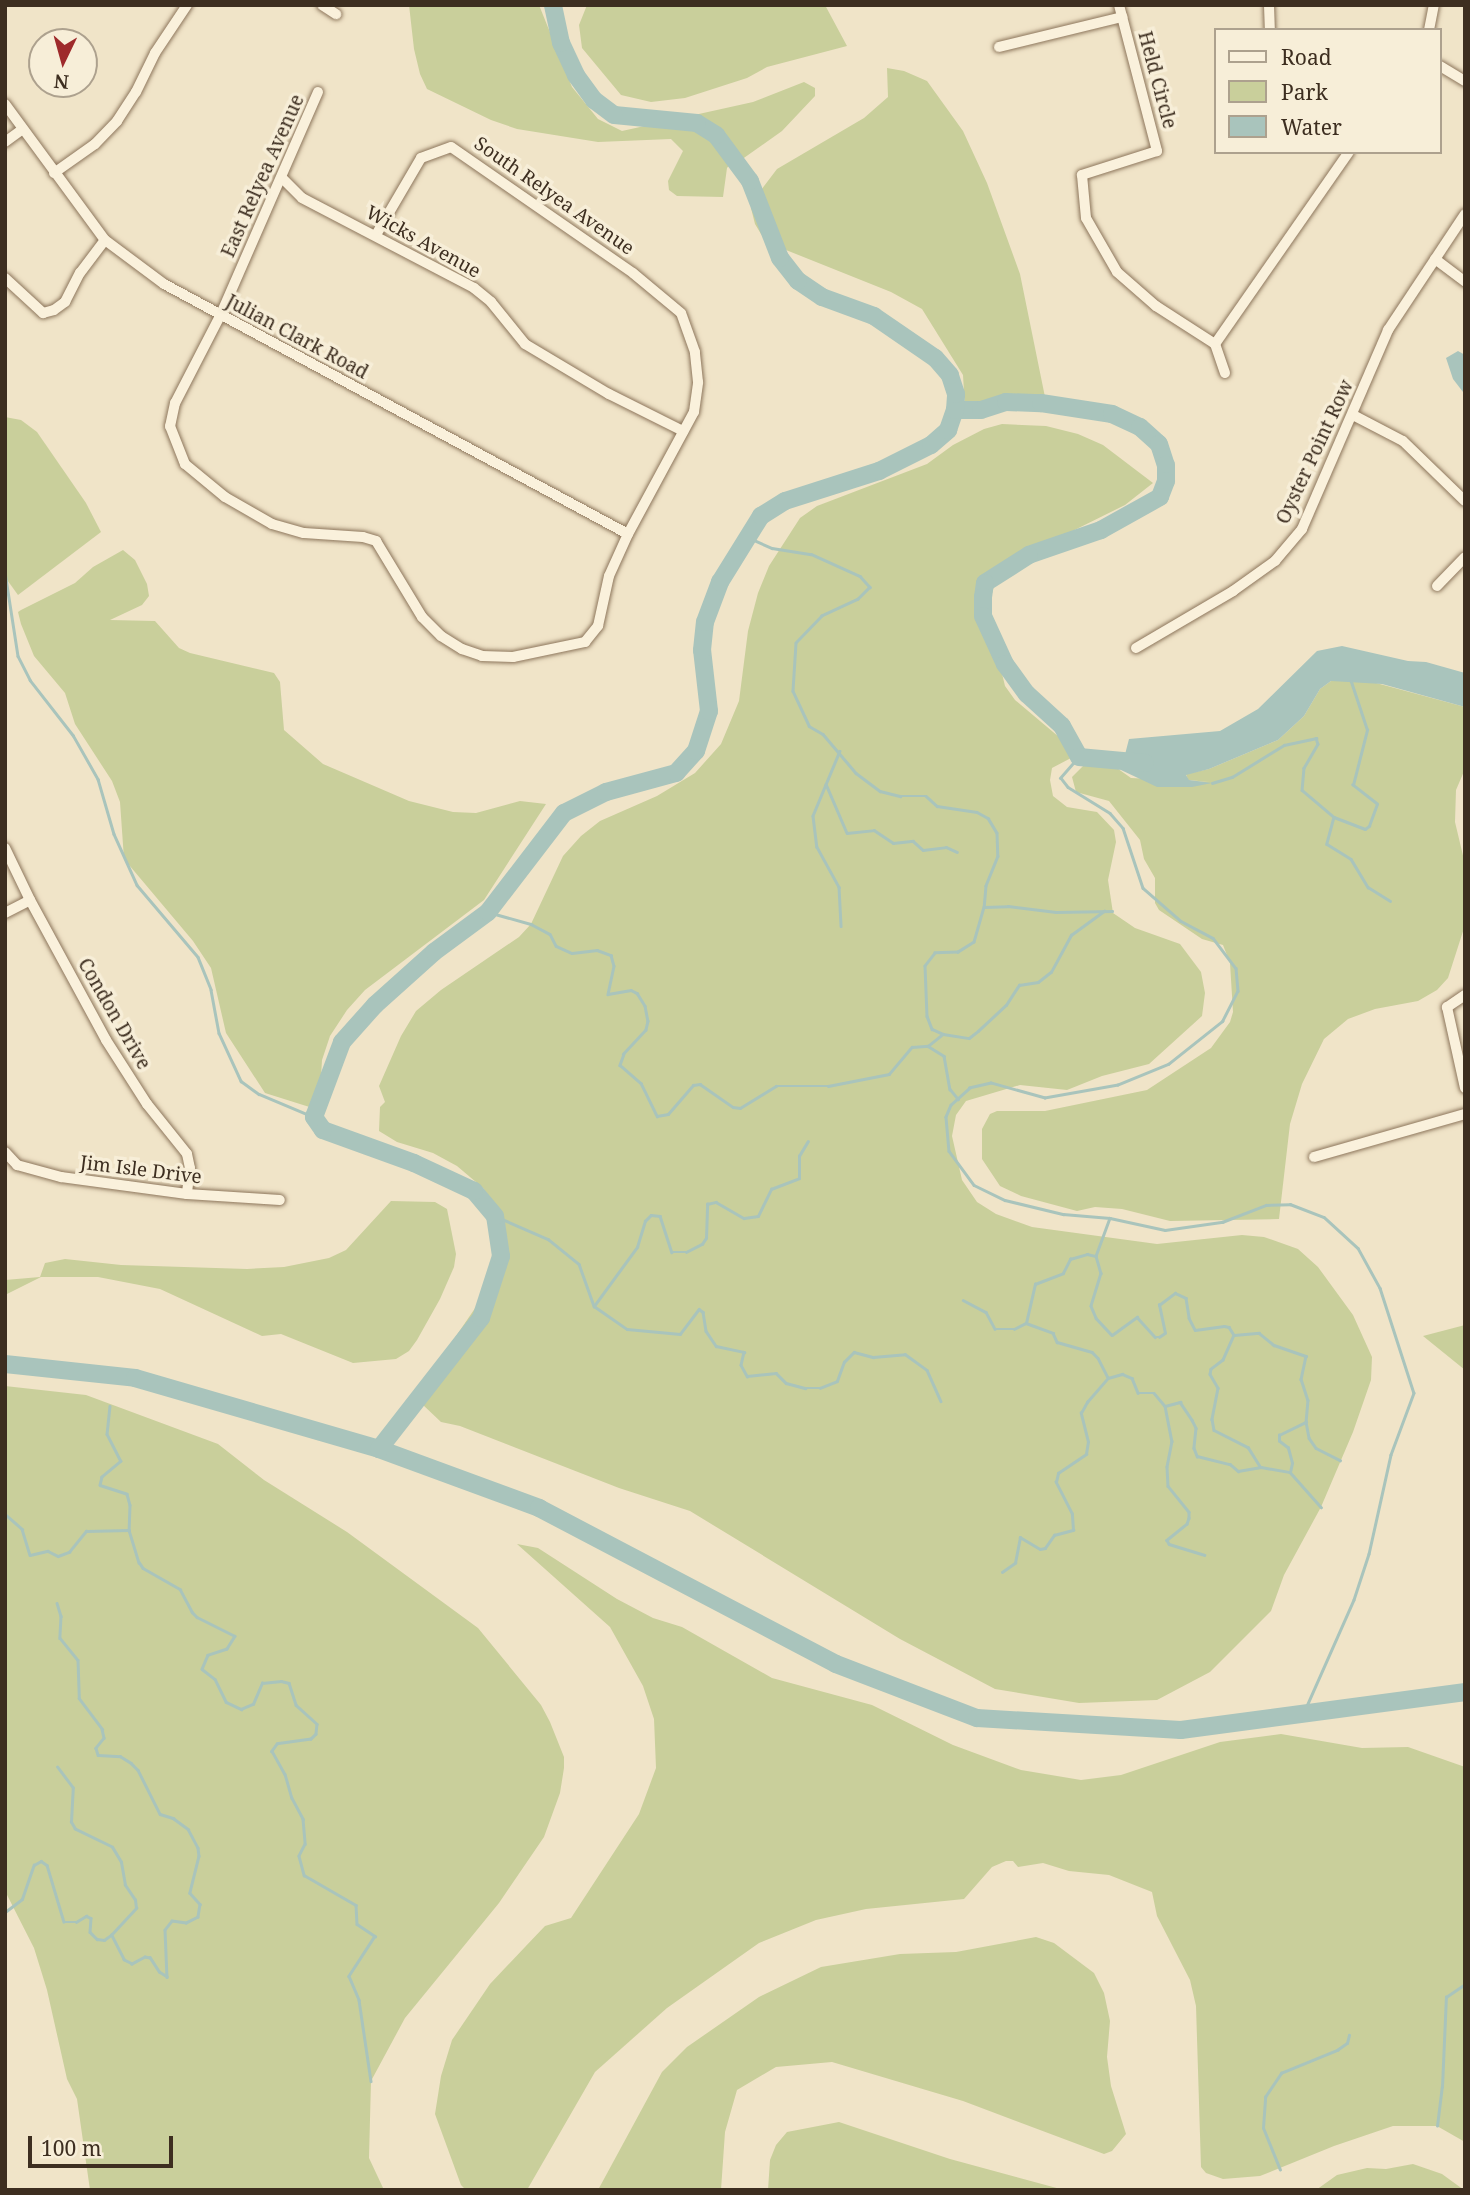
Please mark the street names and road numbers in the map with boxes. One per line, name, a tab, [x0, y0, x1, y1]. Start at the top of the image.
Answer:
street label: Held Circle	[1133, 29, 1181, 131]
street label: East Relyea Avenue	[217, 91, 309, 261]
street label: South Relyea Avenue	[470, 132, 638, 260]
street label: Wicks Avenue	[362, 201, 484, 283]
street label: Julian Clark Road	[222, 290, 372, 384]
street label: Oyster Point Row	[1272, 376, 1358, 528]
street label: Condon Drive	[73, 954, 155, 1074]
street label: Jim Isle Drive	[79, 1151, 203, 1189]

